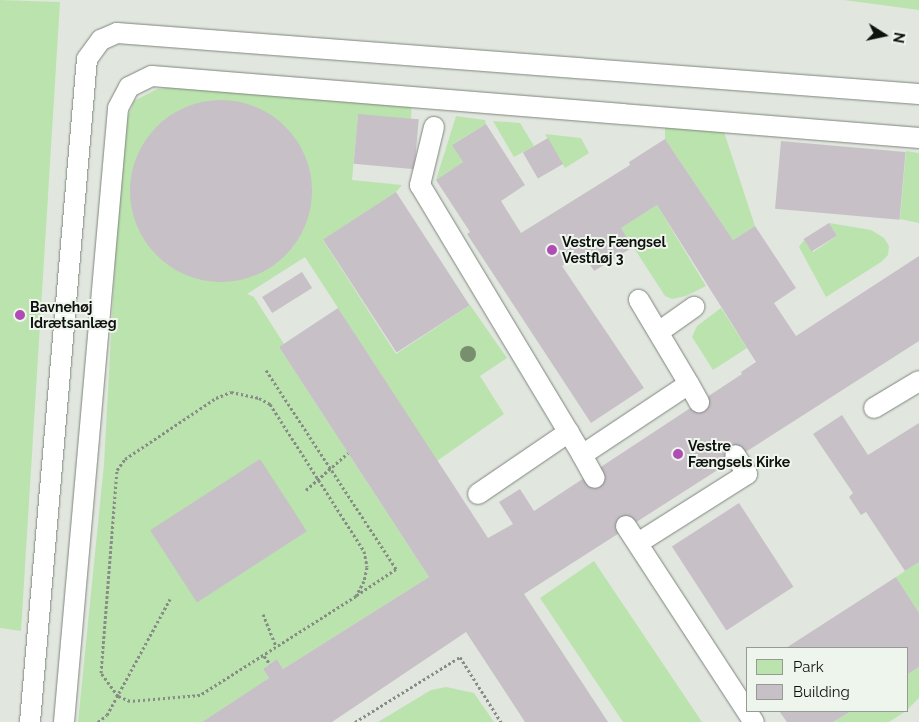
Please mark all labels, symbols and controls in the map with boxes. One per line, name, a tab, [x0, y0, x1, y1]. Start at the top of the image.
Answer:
north arrow	[859, 10, 909, 60]
text: N	[890, 31, 908, 44]
place label: Vestre Fængsel Vestfløj 3	[562, 234, 666, 266]
marker: Vestre Fængsel Vestfløj 3	[546, 244, 558, 256]
place label: Bavnehøj Idrætsanlæg	[30, 299, 117, 332]
marker: Bavnehøj Idrætsanlæg	[14, 309, 26, 321]
place label: Vestre Fængsels Kirke	[688, 438, 790, 471]
marker: Vestre Fængsels Kirke	[672, 448, 684, 460]
legend	[746, 647, 909, 712]
text: Park	[793, 658, 824, 676]
text: Building	[793, 683, 850, 701]

